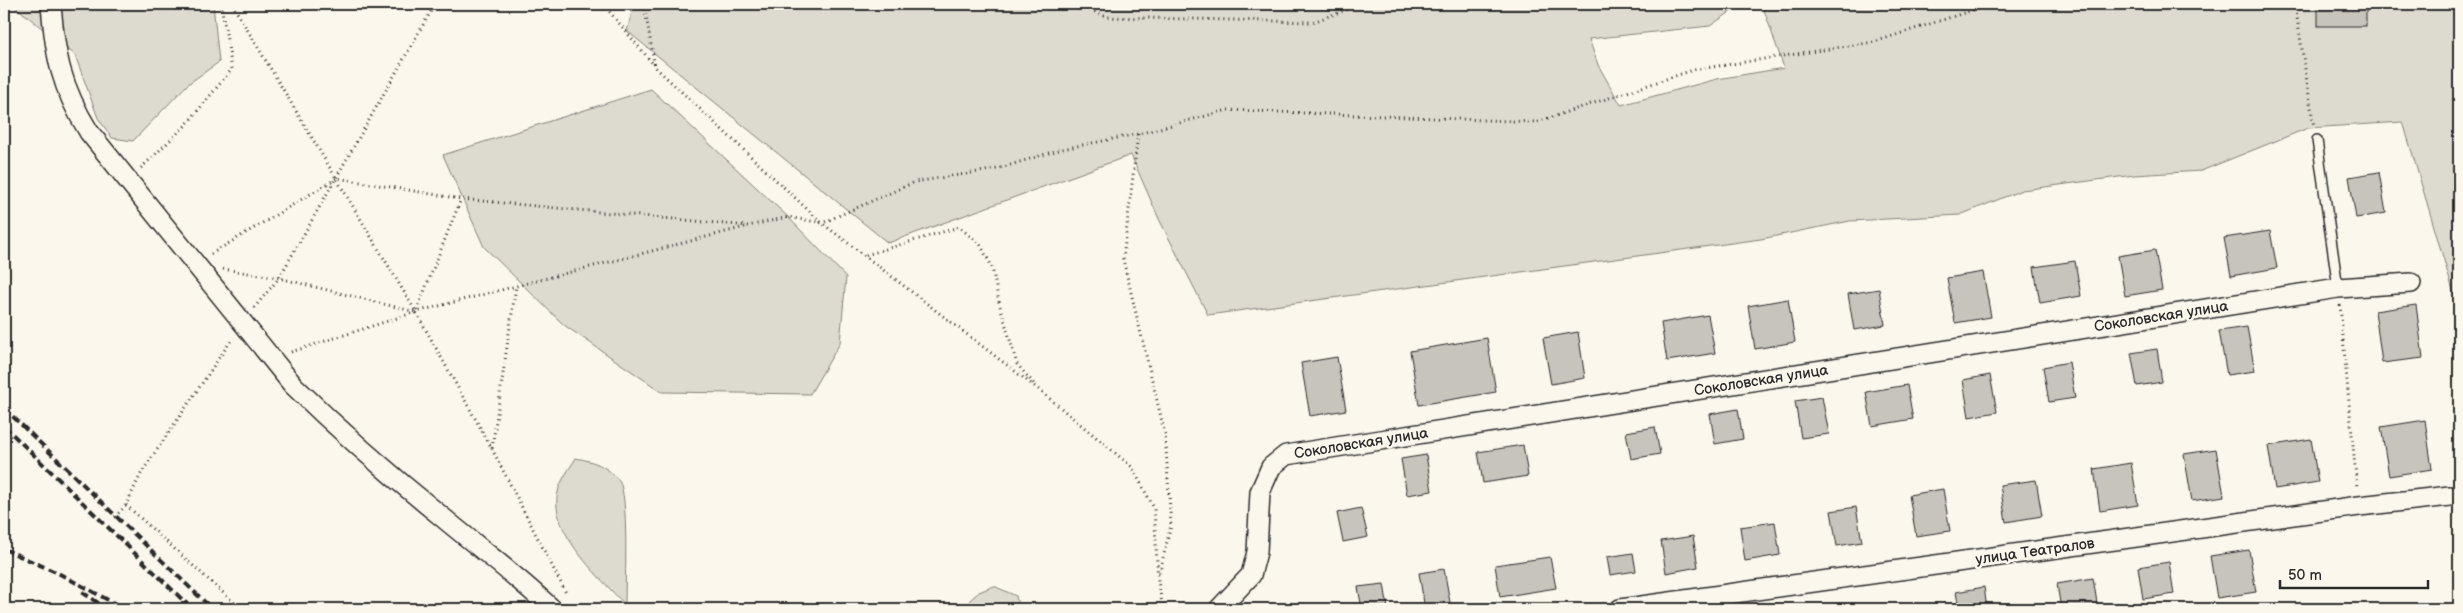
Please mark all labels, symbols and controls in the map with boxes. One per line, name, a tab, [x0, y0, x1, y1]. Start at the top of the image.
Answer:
street label: Соколовская улица	[2093, 296, 2230, 336]
street label: Соколовская улица	[1693, 360, 1830, 400]
street label: Соколовская улица	[1293, 423, 1430, 463]
street label: улица Театралов	[1974, 534, 2096, 569]
scale bar	[2280, 558, 2428, 590]
text: 50 m	[2288, 566, 2322, 585]

